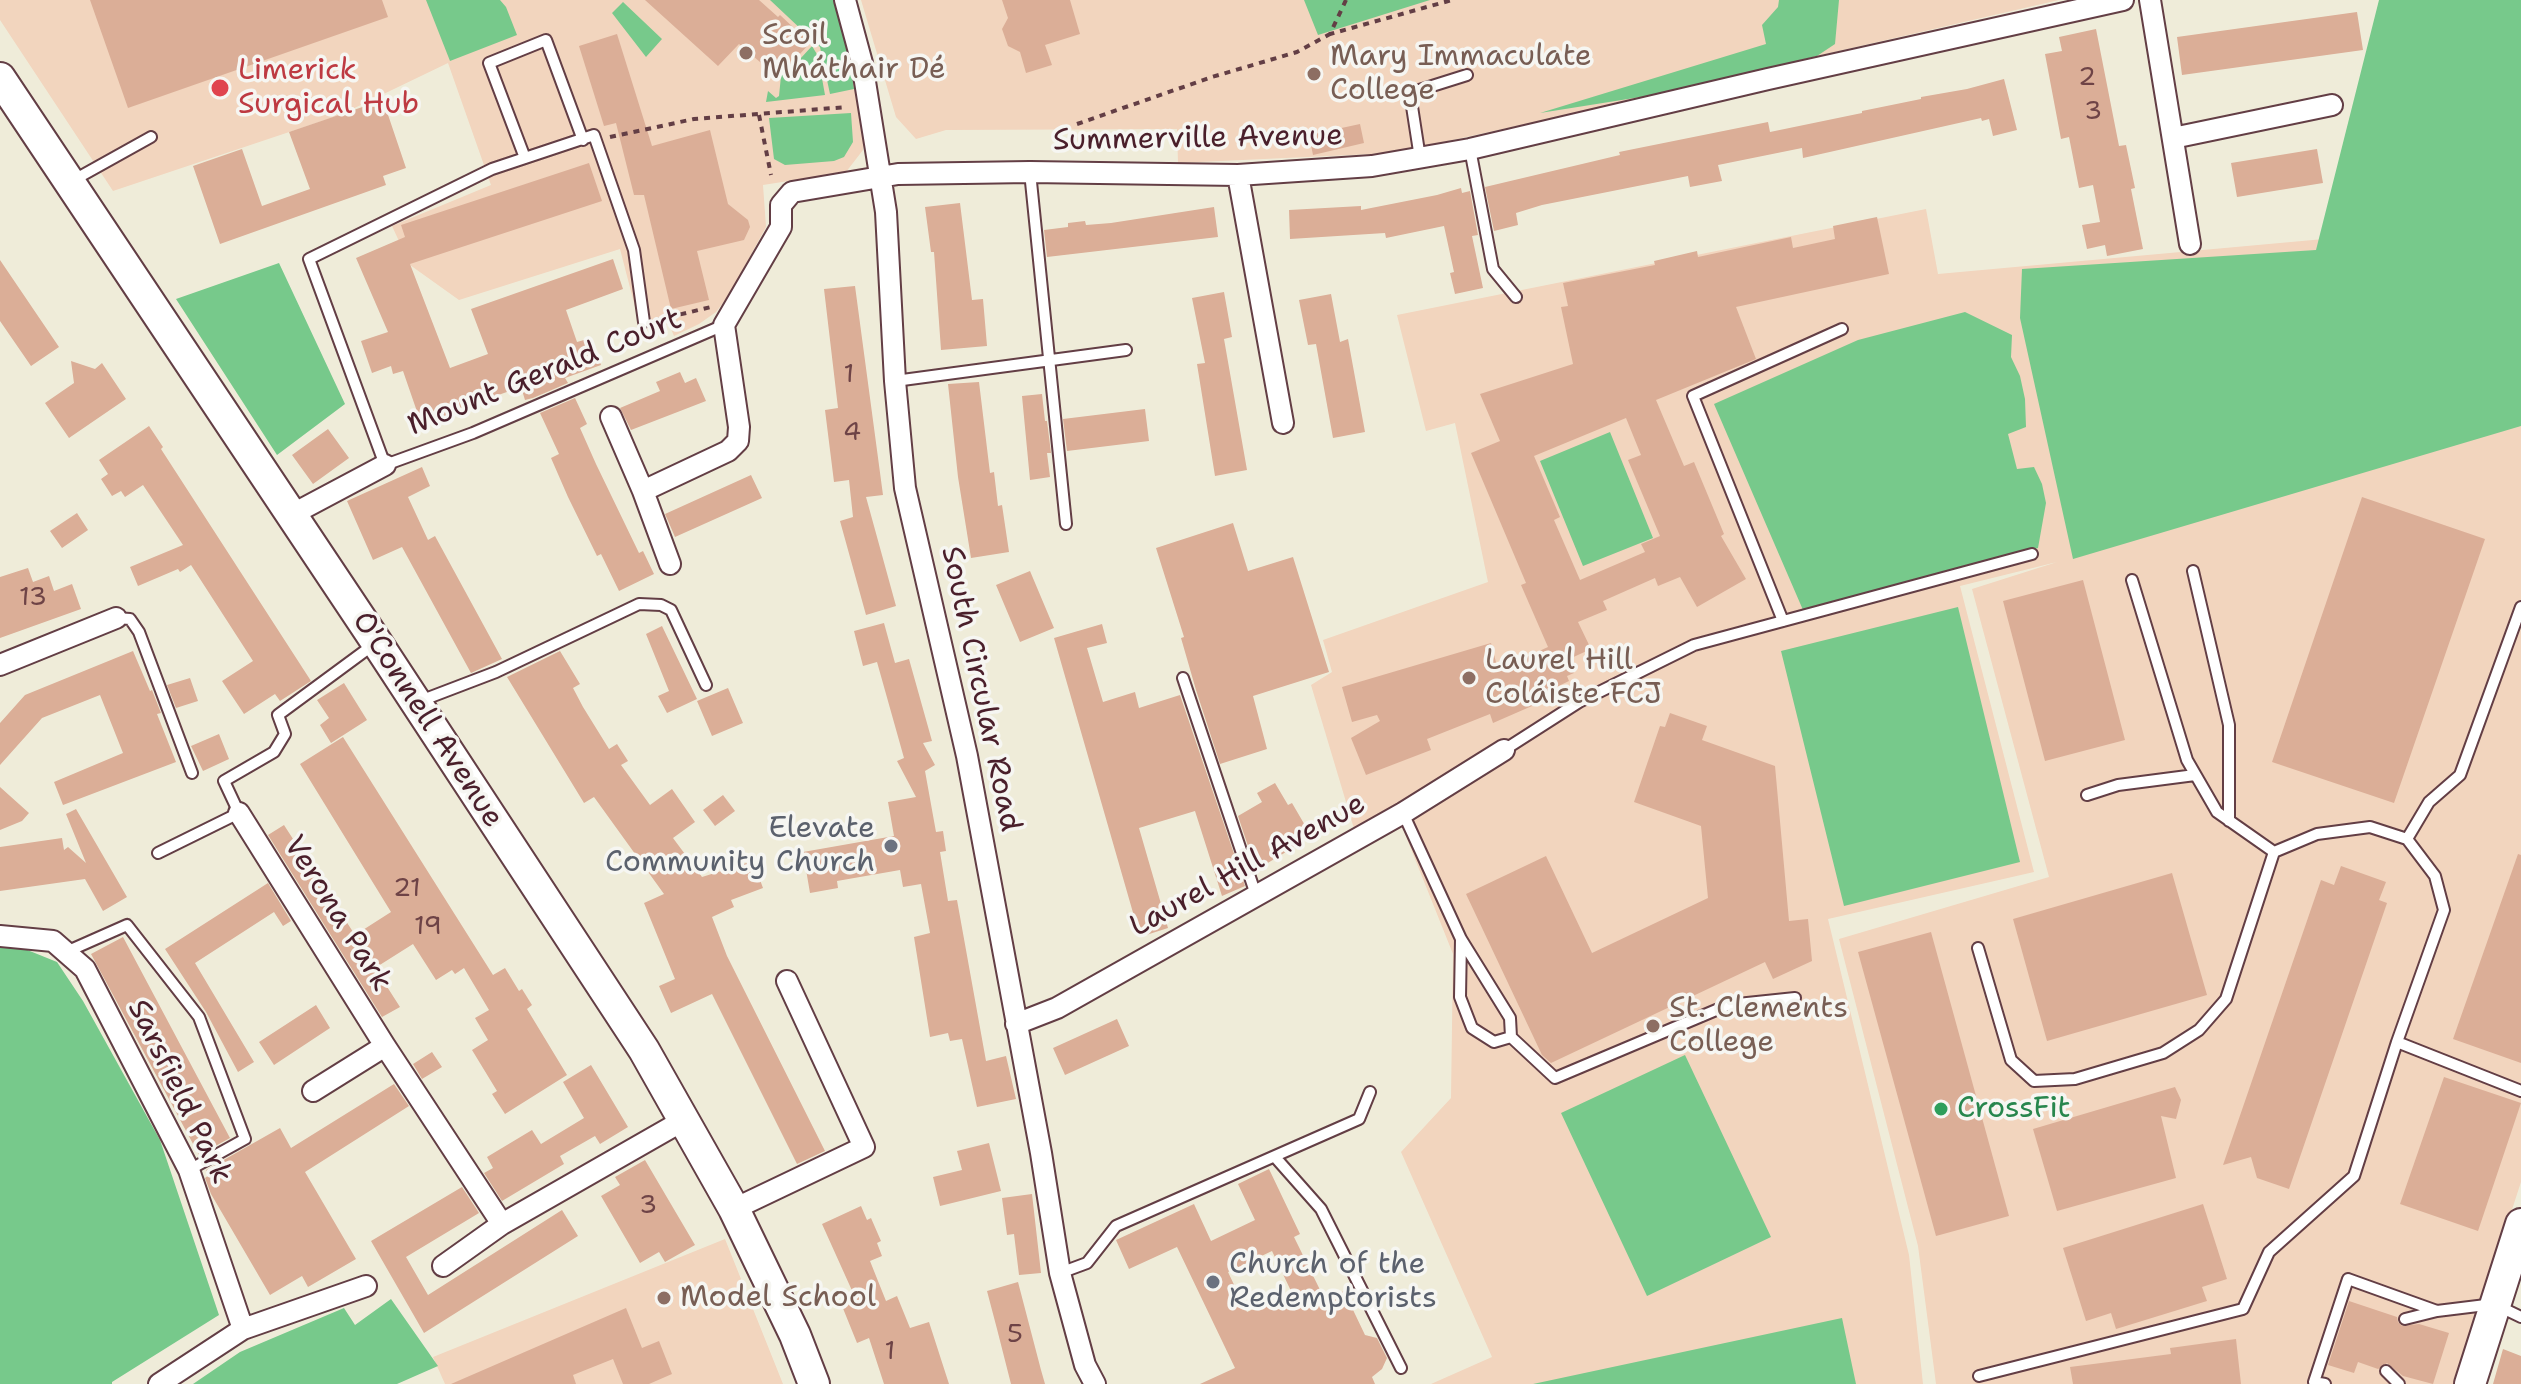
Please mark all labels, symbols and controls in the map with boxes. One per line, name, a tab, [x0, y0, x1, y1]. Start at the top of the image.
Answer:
place label: Scoil Mháthair Dé	[762, 18, 946, 88]
place label: Mary Immaculate College	[1330, 39, 1592, 110]
marker: Scoil Mháthair Dé	[737, 44, 755, 62]
place label: Limerick Surgical Hub	[238, 53, 419, 124]
house number: 2	[2078, 62, 2096, 94]
marker: Mary Immaculate College	[1305, 65, 1323, 83]
marker: Limerick Surgical Hub	[209, 77, 231, 99]
house number: 3	[2084, 96, 2102, 128]
street label: Summerville Avenue	[1053, 118, 1343, 160]
street label: Mount Gerald Court	[403, 302, 687, 444]
house number: 1	[844, 359, 854, 391]
house number: 4	[843, 417, 861, 449]
street label: South Circular Road	[932, 543, 1028, 835]
house number: 13	[19, 582, 47, 614]
street label: O'Connell Avenue	[344, 605, 510, 835]
place label: Laurel Hill Coláiste FCJ	[1485, 643, 1662, 714]
marker: Laurel Hill Coláiste FCJ	[1460, 669, 1478, 687]
street label: Laurel Hill Avenue	[1124, 786, 1372, 946]
place label: Elevate Community Church	[605, 811, 875, 882]
street label: Verona Park	[275, 830, 399, 998]
marker: Elevate Community Church	[882, 837, 900, 855]
house number: 21	[393, 873, 421, 905]
house number: 19	[414, 911, 442, 943]
place label: St. Clements College	[1669, 991, 1848, 1062]
street label: Sarsfield Park	[119, 994, 239, 1190]
marker: St. Clements College	[1644, 1017, 1662, 1035]
place label: CrossFit	[1957, 1091, 2071, 1127]
marker: CrossFit	[1932, 1100, 1950, 1118]
house number: 3	[639, 1190, 657, 1222]
place label: Church of the Redemptorists	[1229, 1247, 1437, 1318]
marker: Church of the Redemptorists	[1204, 1273, 1222, 1291]
place label: Model School	[680, 1280, 876, 1316]
marker: Model School	[655, 1289, 673, 1307]
house number: 5	[1007, 1319, 1023, 1351]
house number: 1	[885, 1336, 895, 1368]

